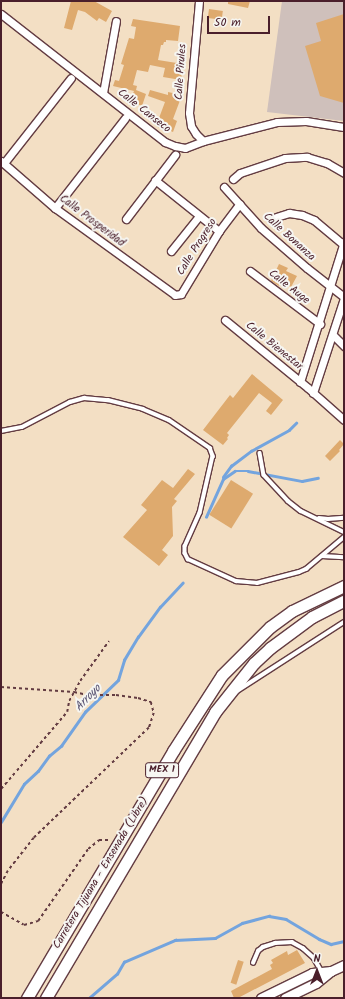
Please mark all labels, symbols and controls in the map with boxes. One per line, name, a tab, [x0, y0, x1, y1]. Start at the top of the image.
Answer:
scale bar	[209, 8, 272, 34]
text: 50 m	[214, 13, 241, 32]
street label: Calle Pirules	[172, 43, 190, 101]
street label: Calle Canseco	[115, 86, 173, 136]
street label: Calle Prosperidad	[57, 192, 127, 250]
street label: Calle Bonanza	[260, 210, 318, 264]
street label: Calle Progreso	[174, 216, 220, 278]
street label: Calle Auge	[266, 267, 312, 307]
street label: Calle Bienestar	[243, 319, 305, 373]
water label: Arroyo	[72, 682, 104, 714]
road number: MEX 1	[145, 762, 179, 778]
street label: Carretera Tijuana - Ensenada (Libre)	[50, 795, 152, 951]
text: N	[314, 950, 320, 968]
north arrow	[297, 951, 337, 991]

